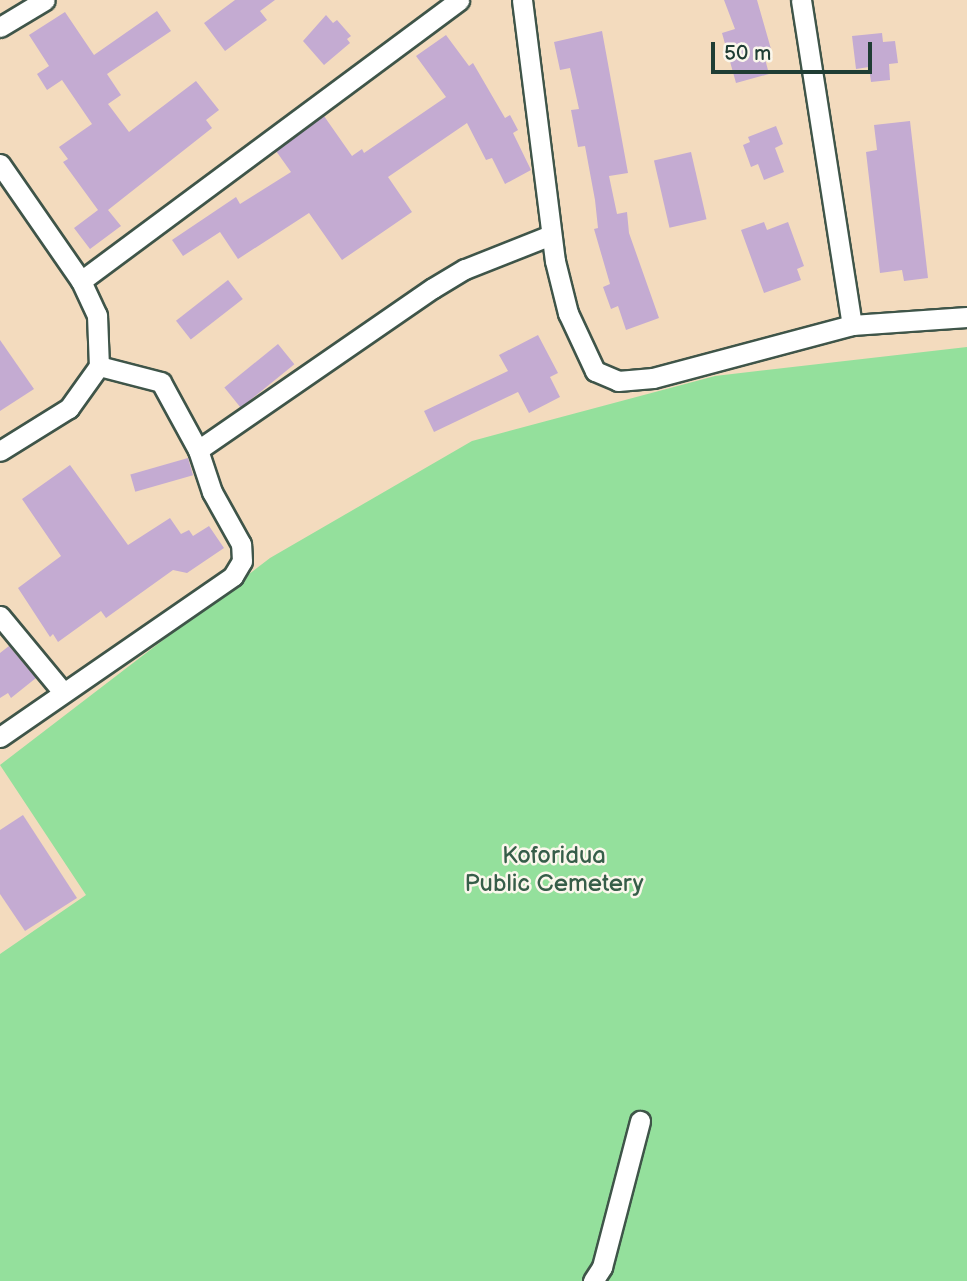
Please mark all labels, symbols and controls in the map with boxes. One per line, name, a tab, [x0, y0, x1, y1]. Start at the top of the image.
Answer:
scale bar	[715, 28, 876, 72]
text: 50 m	[724, 41, 771, 66]
park label: Koforidua Public Cemetery	[464, 842, 644, 898]

